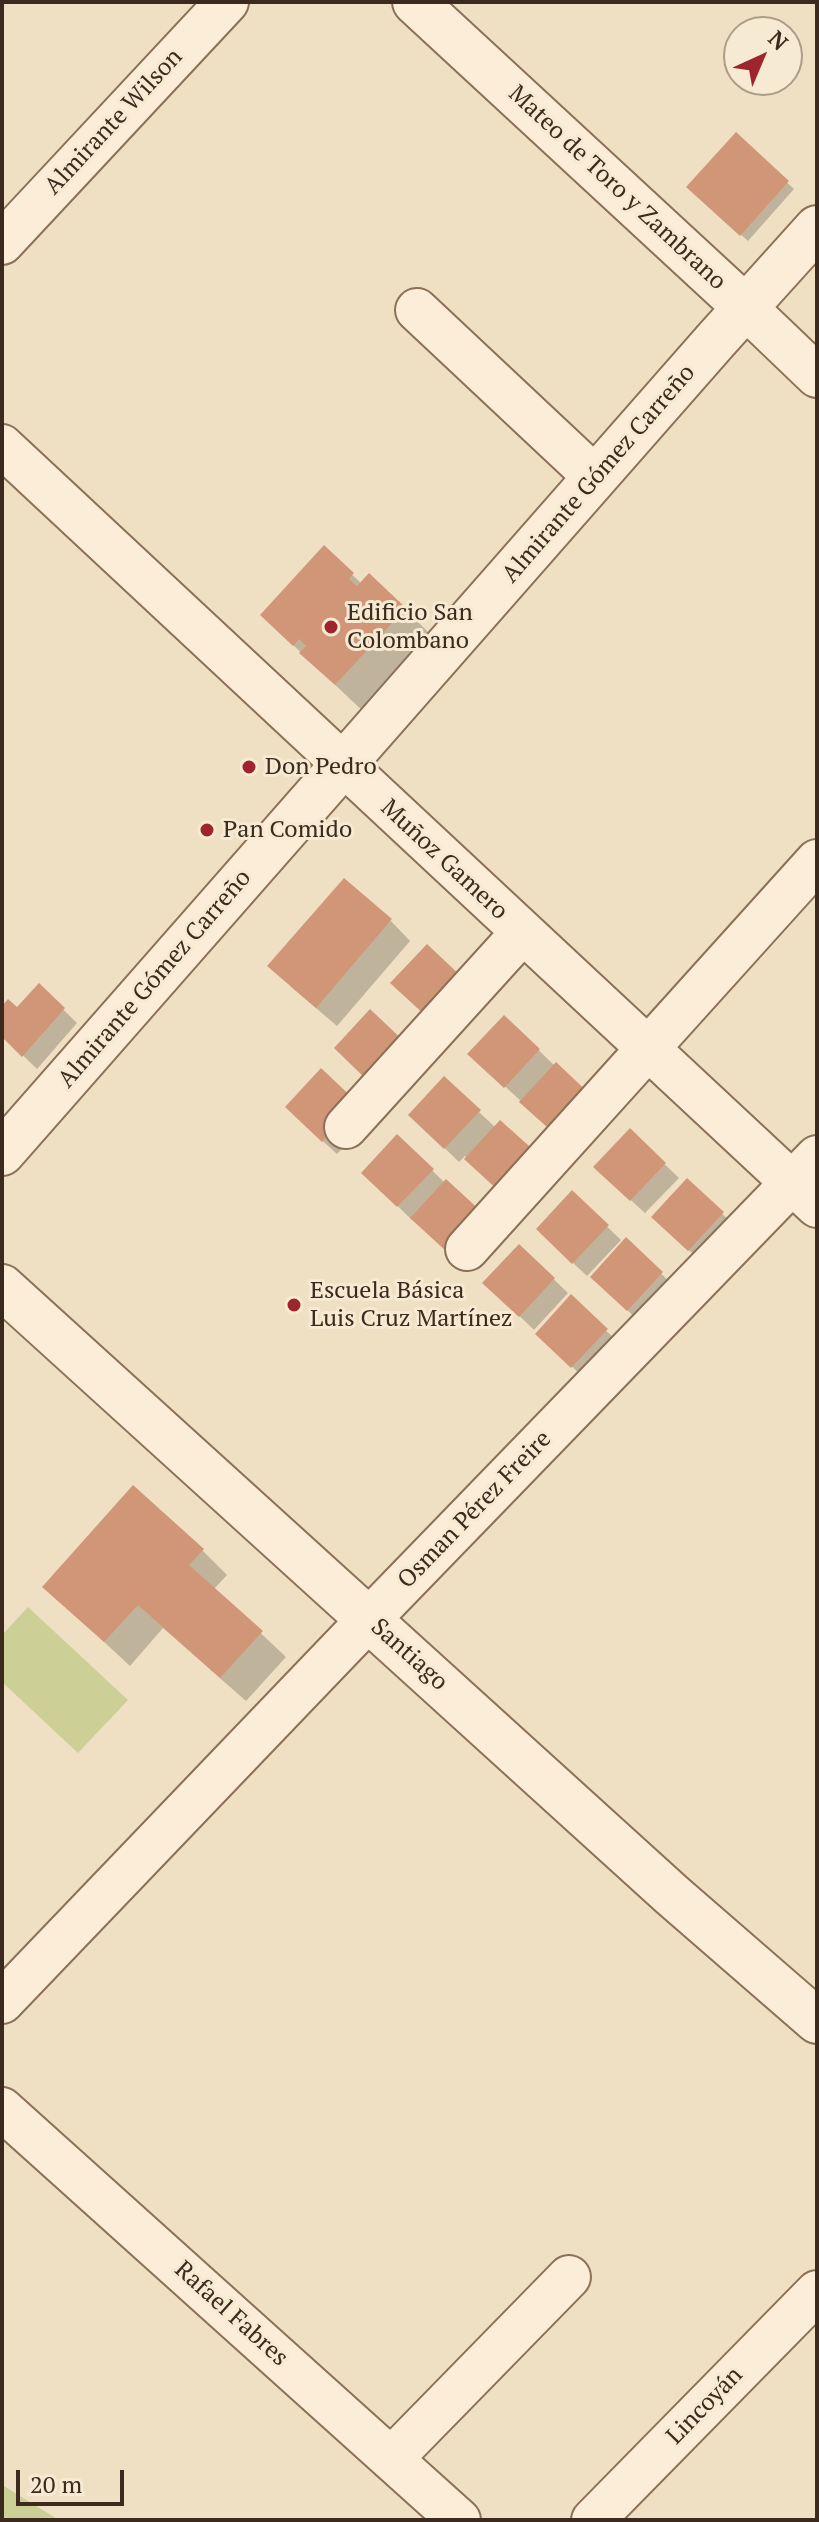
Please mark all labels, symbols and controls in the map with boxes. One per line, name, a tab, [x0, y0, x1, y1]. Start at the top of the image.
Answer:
north arrow	[723, 16, 803, 96]
text: N	[763, 24, 795, 56]
street label: Almirante Wilson	[39, 43, 189, 201]
street label: Mateo de Toro y Zambrano	[502, 80, 732, 296]
street label: Almirante Gómez Carreño	[496, 359, 702, 589]
place label: Edificio San Colombano	[347, 599, 473, 655]
marker: Edificio San Colombano	[322, 618, 340, 636]
place label: Don Pedro	[265, 753, 377, 781]
marker: Don Pedro	[240, 758, 258, 776]
street label: Muñoz Gamero	[374, 794, 514, 926]
place label: Pan Comido	[223, 816, 352, 844]
marker: Pan Comido	[198, 821, 216, 839]
street label: Almirante Gómez Carreño	[52, 864, 258, 1094]
place label: Escuela Básica Luis Cruz Martínez	[310, 1277, 512, 1333]
marker: Escuela Básica Luis Cruz Martínez	[285, 1296, 303, 1314]
street label: Osman Pérez Freire	[392, 1425, 558, 1595]
street label: Santiago	[365, 1613, 453, 1697]
street label: Rafael Fabres	[168, 2256, 294, 2372]
street label: Lincoyán	[661, 2361, 749, 2451]
scale bar	[20, 2454, 128, 2504]
text: 20 m	[30, 2468, 82, 2500]

